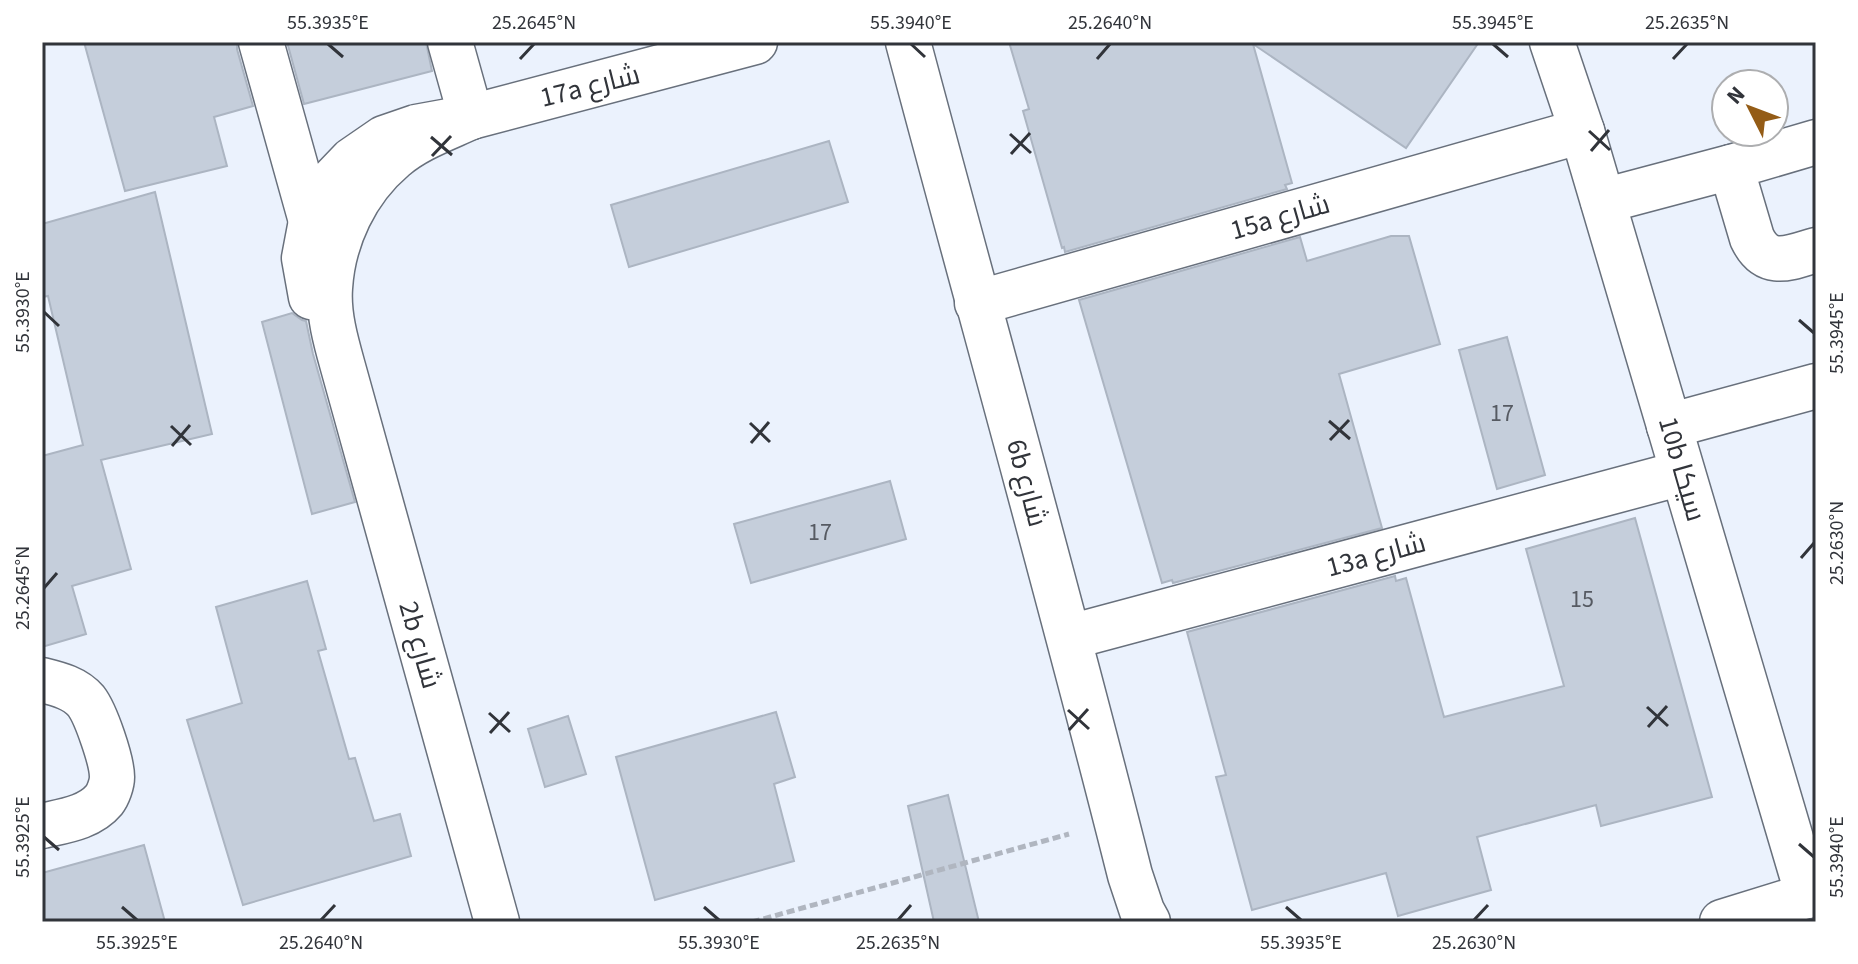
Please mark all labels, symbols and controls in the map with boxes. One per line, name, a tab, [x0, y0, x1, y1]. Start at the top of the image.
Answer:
text: 55.3935°E	[287, 9, 369, 37]
text: 25.2645°N	[492, 9, 576, 37]
text: 55.3940°E	[870, 9, 952, 37]
text: 25.2640°N	[1068, 9, 1152, 37]
text: 55.3945°E	[1452, 9, 1534, 37]
text: 25.2635°N	[1645, 9, 1729, 37]
street label: 17a شارع	[536, 54, 644, 118]
north arrow	[1710, 68, 1790, 148]
text: N	[1719, 79, 1753, 111]
street label: 15a شارع	[1226, 184, 1334, 250]
text: 55.3930°E	[9, 271, 37, 353]
text: 55.3945°E	[1823, 292, 1851, 374]
house number: 17	[1490, 396, 1514, 431]
street label: 10b سيكا	[1648, 412, 1716, 526]
street label: 6b شارع	[996, 435, 1058, 531]
text: 25.2630°N	[1823, 501, 1851, 585]
house number: 17	[808, 515, 832, 550]
street label: 13a شارع	[1322, 523, 1430, 587]
text: 25.2645°N	[9, 546, 37, 630]
house number: 15	[1570, 582, 1594, 617]
street label: 2b شارع	[388, 597, 452, 693]
text: 55.3925°E	[9, 796, 37, 878]
text: 55.3940°E	[1823, 816, 1851, 898]
text: 55.3925°E	[96, 929, 178, 957]
text: 25.2640°N	[279, 929, 363, 957]
text: 55.3930°E	[678, 929, 760, 957]
text: 25.2635°N	[856, 929, 940, 957]
text: 55.3935°E	[1260, 929, 1342, 957]
text: 25.2630°N	[1432, 929, 1516, 957]

